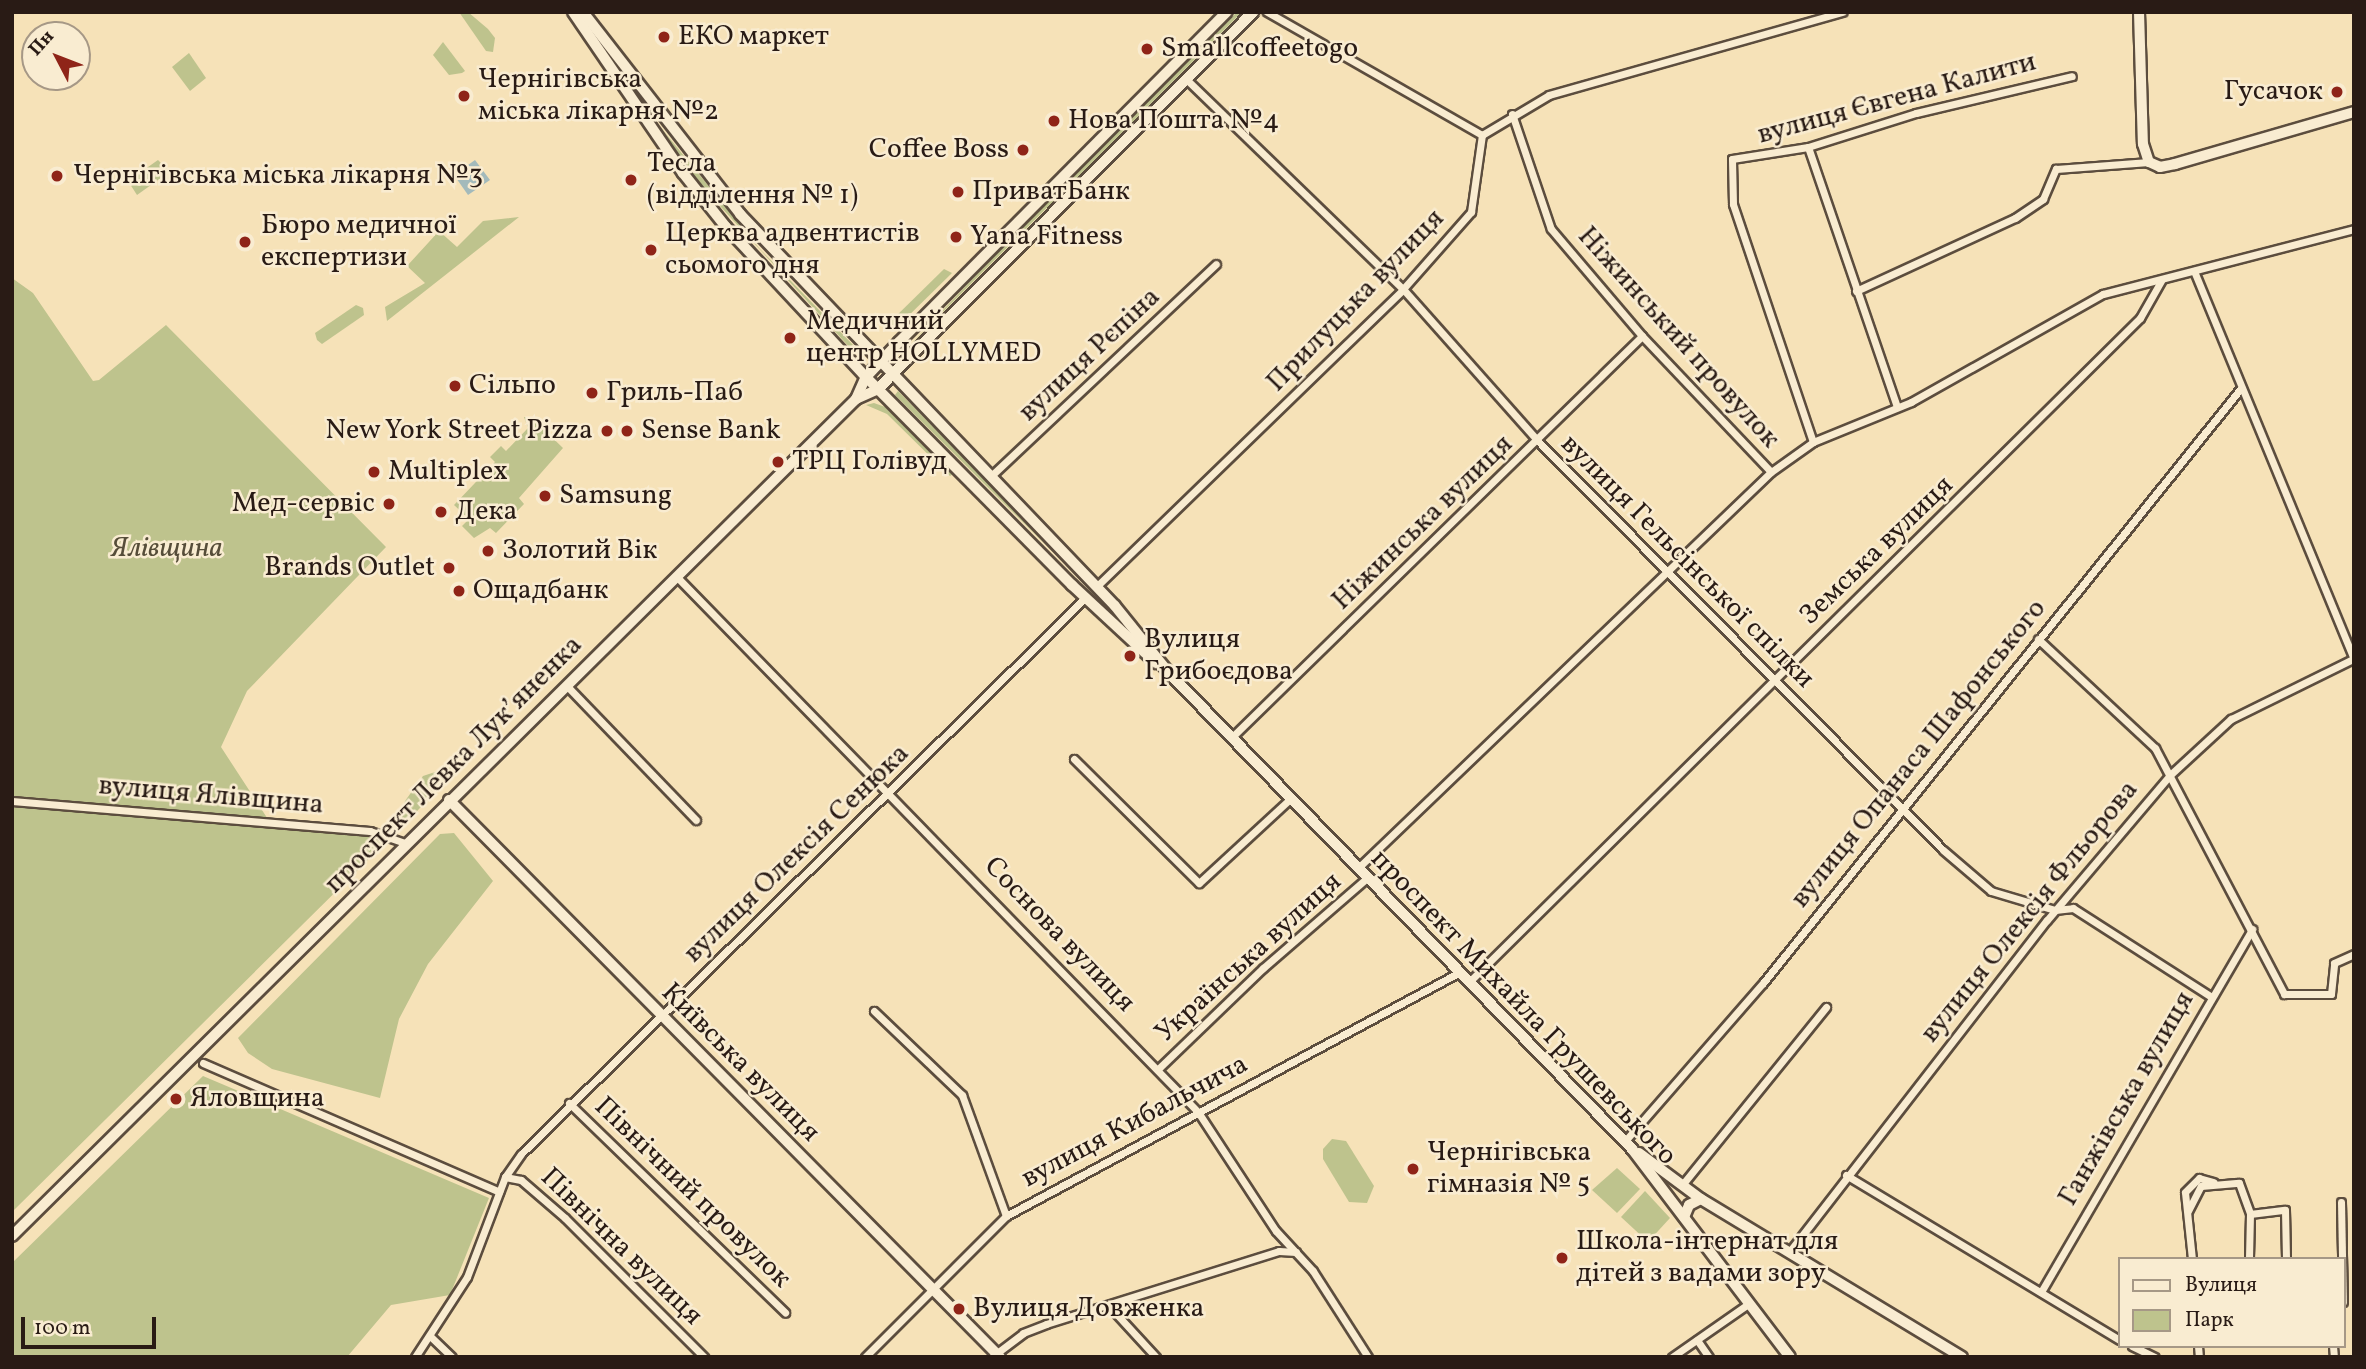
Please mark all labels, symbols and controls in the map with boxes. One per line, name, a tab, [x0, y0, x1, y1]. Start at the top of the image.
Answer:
place label: ЕКО маркет	[678, 20, 829, 54]
north arrow	[21, 21, 91, 91]
text: Пн	[23, 25, 61, 62]
marker: ЕКО маркет	[656, 29, 672, 45]
place label: Smallcoffeetogo	[1161, 32, 1358, 66]
marker: Smallcoffeetogo	[1139, 41, 1155, 57]
street label: вулиця Євгена Калити	[1754, 46, 2040, 152]
place label: Чернігівська міська лікарня №2	[478, 63, 719, 129]
place label: Гусачок	[2224, 75, 2323, 109]
marker: Гусачок	[2329, 84, 2345, 100]
marker: Чернігівська міська лікарня №2	[456, 88, 472, 104]
place label: Нова Пошта №4	[1068, 104, 1279, 138]
marker: Нова Пошта №4	[1046, 113, 1062, 129]
place label: Coffee Boss	[869, 133, 1009, 167]
marker: Coffee Boss	[1015, 142, 1031, 158]
place label: Тесла (відділення № 1)	[647, 147, 858, 213]
place label: Чернігівська міська лікарня №3	[73, 159, 483, 193]
marker: Чернігівська міська лікарня №3	[47, 166, 67, 186]
marker: Тесла (відділення № 1)	[621, 170, 641, 190]
place label: ПриватБанк	[972, 175, 1130, 209]
marker: ПриватБанк	[950, 184, 966, 200]
street label: Прилуцька вулиця	[1260, 203, 1452, 399]
place label: Бюро медичної експертизи	[261, 209, 457, 275]
place label: Церква адвентистів сьомого дня	[665, 217, 920, 283]
place label: Yana Fitness	[970, 220, 1123, 254]
street label: Ніжинський провулок	[1570, 220, 1786, 456]
marker: Yana Fitness	[948, 229, 964, 245]
marker: Бюро медичної експертизи	[235, 232, 255, 252]
marker: Церква адвентистів сьомого дня	[643, 242, 659, 258]
street label: вулиця Рєпіна	[1012, 281, 1168, 429]
place label: Медичний центр HOLLYMED	[806, 305, 1041, 371]
marker: Медичний центр HOLLYMED	[780, 328, 800, 348]
place label: Сільпо	[469, 369, 556, 403]
place label: Гриль-Паб	[606, 376, 743, 410]
marker: Сільпо	[447, 378, 463, 394]
marker: Гриль-Паб	[584, 385, 600, 401]
place label: New York Street Pizza	[324, 414, 593, 448]
place label: Sense Bank	[641, 414, 781, 448]
marker: New York Street Pizza	[599, 423, 615, 439]
marker: Sense Bank	[619, 423, 635, 439]
street label: Ніжинська вулиця	[1326, 428, 1520, 618]
street label: вулиця Гельсінської спілки	[1553, 428, 1821, 696]
place label: ТРЦ Голівуд	[792, 445, 947, 479]
marker: ТРЦ Голівуд	[770, 454, 786, 470]
place label: Multiplex	[388, 455, 508, 489]
marker: Multiplex	[366, 464, 382, 480]
street label: Земська вулиця	[1793, 469, 1961, 633]
place label: Samsung	[559, 479, 672, 513]
place label: Мед-сервіс	[232, 487, 375, 521]
marker: Samsung	[537, 488, 553, 504]
place label: Дека	[455, 495, 517, 529]
marker: Мед-сервіс	[381, 496, 397, 512]
marker: Дека	[433, 504, 449, 520]
park label: Ялівщина	[111, 532, 223, 566]
place label: Золотий Вік	[502, 534, 657, 568]
marker: Золотий Вік	[480, 543, 496, 559]
place label: Brands Outlet	[264, 551, 435, 585]
marker: Brands Outlet	[441, 560, 457, 576]
place label: Ощадбанк	[473, 574, 608, 608]
marker: Ощадбанк	[451, 583, 467, 599]
street label: вулиця Опанаса Шафонського	[1784, 593, 2054, 915]
place label: Вулиця Грибоєдова	[1144, 623, 1293, 689]
street label: проспект Левка Лукʼяненка	[318, 629, 590, 901]
marker: Вулиця Грибоєдова	[1122, 648, 1138, 664]
street label: вулиця Олексія Сенюка	[677, 738, 917, 970]
street label: вулиця Ялівщина	[97, 769, 325, 823]
street label: вулиця Олексія Фльорова	[1914, 774, 2146, 1050]
street label: проспект Михайла Грушевського	[1363, 843, 1683, 1173]
street label: Соснова вулиця	[976, 850, 1142, 1020]
street label: Українська вулиця	[1149, 866, 1349, 1050]
street label: Київська вулиця	[654, 977, 826, 1149]
street label: Ганжівська вулиця	[2052, 986, 2202, 1212]
street label: вулиця Кибальчича	[1016, 1048, 1254, 1196]
place label: Яловщина	[190, 1082, 325, 1116]
street label: Північний провулок	[587, 1090, 797, 1296]
marker: Яловщина	[168, 1091, 184, 1107]
place label: Чернігівська гімназія № 5	[1427, 1136, 1591, 1202]
street label: Північна вулиця	[533, 1161, 709, 1333]
marker: Чернігівська гімназія № 5	[1405, 1161, 1421, 1177]
place label: Школа-інтернат для дітей з вадами зору	[1576, 1225, 1838, 1291]
marker: Школа-інтернат для дітей з вадами зору	[1554, 1250, 1570, 1266]
legend	[2118, 1257, 2345, 1348]
text: Вулиця	[2185, 1271, 2257, 1300]
place label: Вулиця Довженка	[973, 1292, 1205, 1326]
marker: Вулиця Довженка	[951, 1301, 967, 1317]
scale bar	[24, 1302, 159, 1346]
text: Парк	[2185, 1306, 2234, 1335]
text: 100 m	[34, 1314, 91, 1343]

